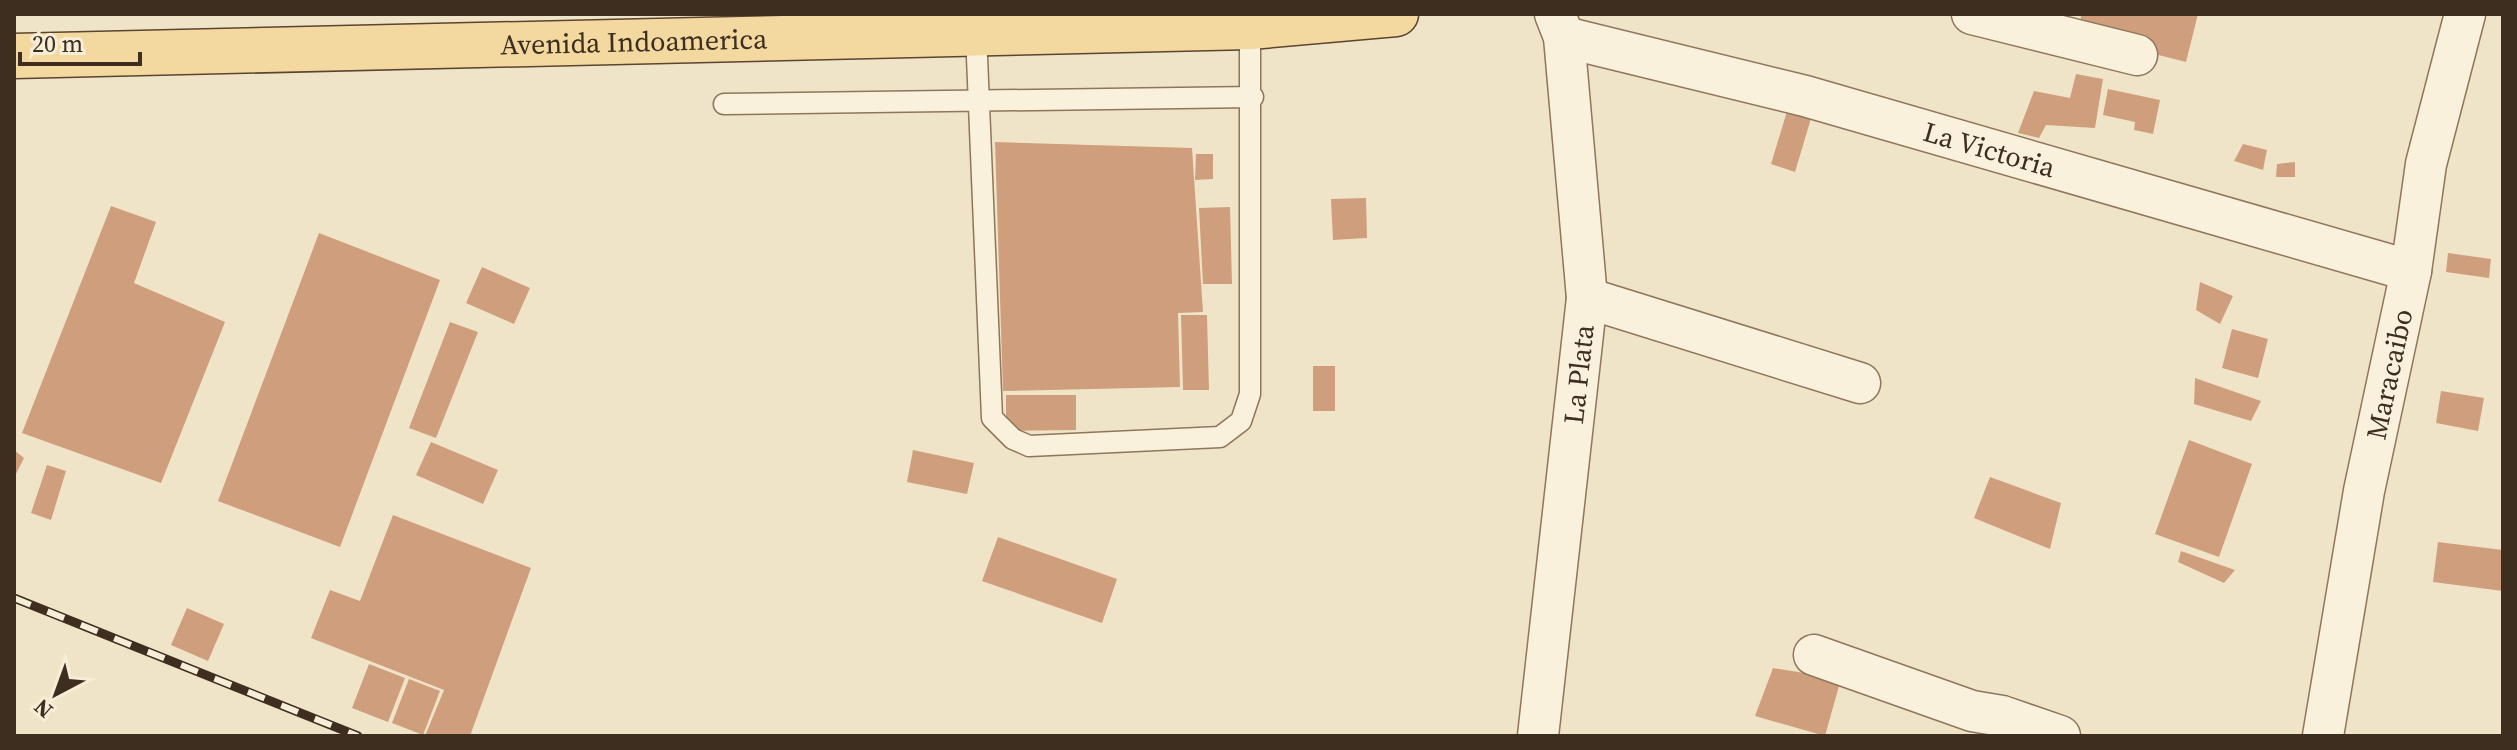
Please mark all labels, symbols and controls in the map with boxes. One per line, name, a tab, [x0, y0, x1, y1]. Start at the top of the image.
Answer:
scale bar	[20, 16, 140, 66]
street label: Avenida Indoamerica	[500, 19, 768, 64]
text: 20 m	[32, 27, 83, 60]
street label: La Victoria	[1919, 112, 2061, 187]
street label: Maracaibo	[2357, 305, 2421, 443]
street label: La Plata	[1554, 322, 1603, 426]
north arrow	[16, 654, 96, 734]
text: N	[27, 693, 59, 726]

